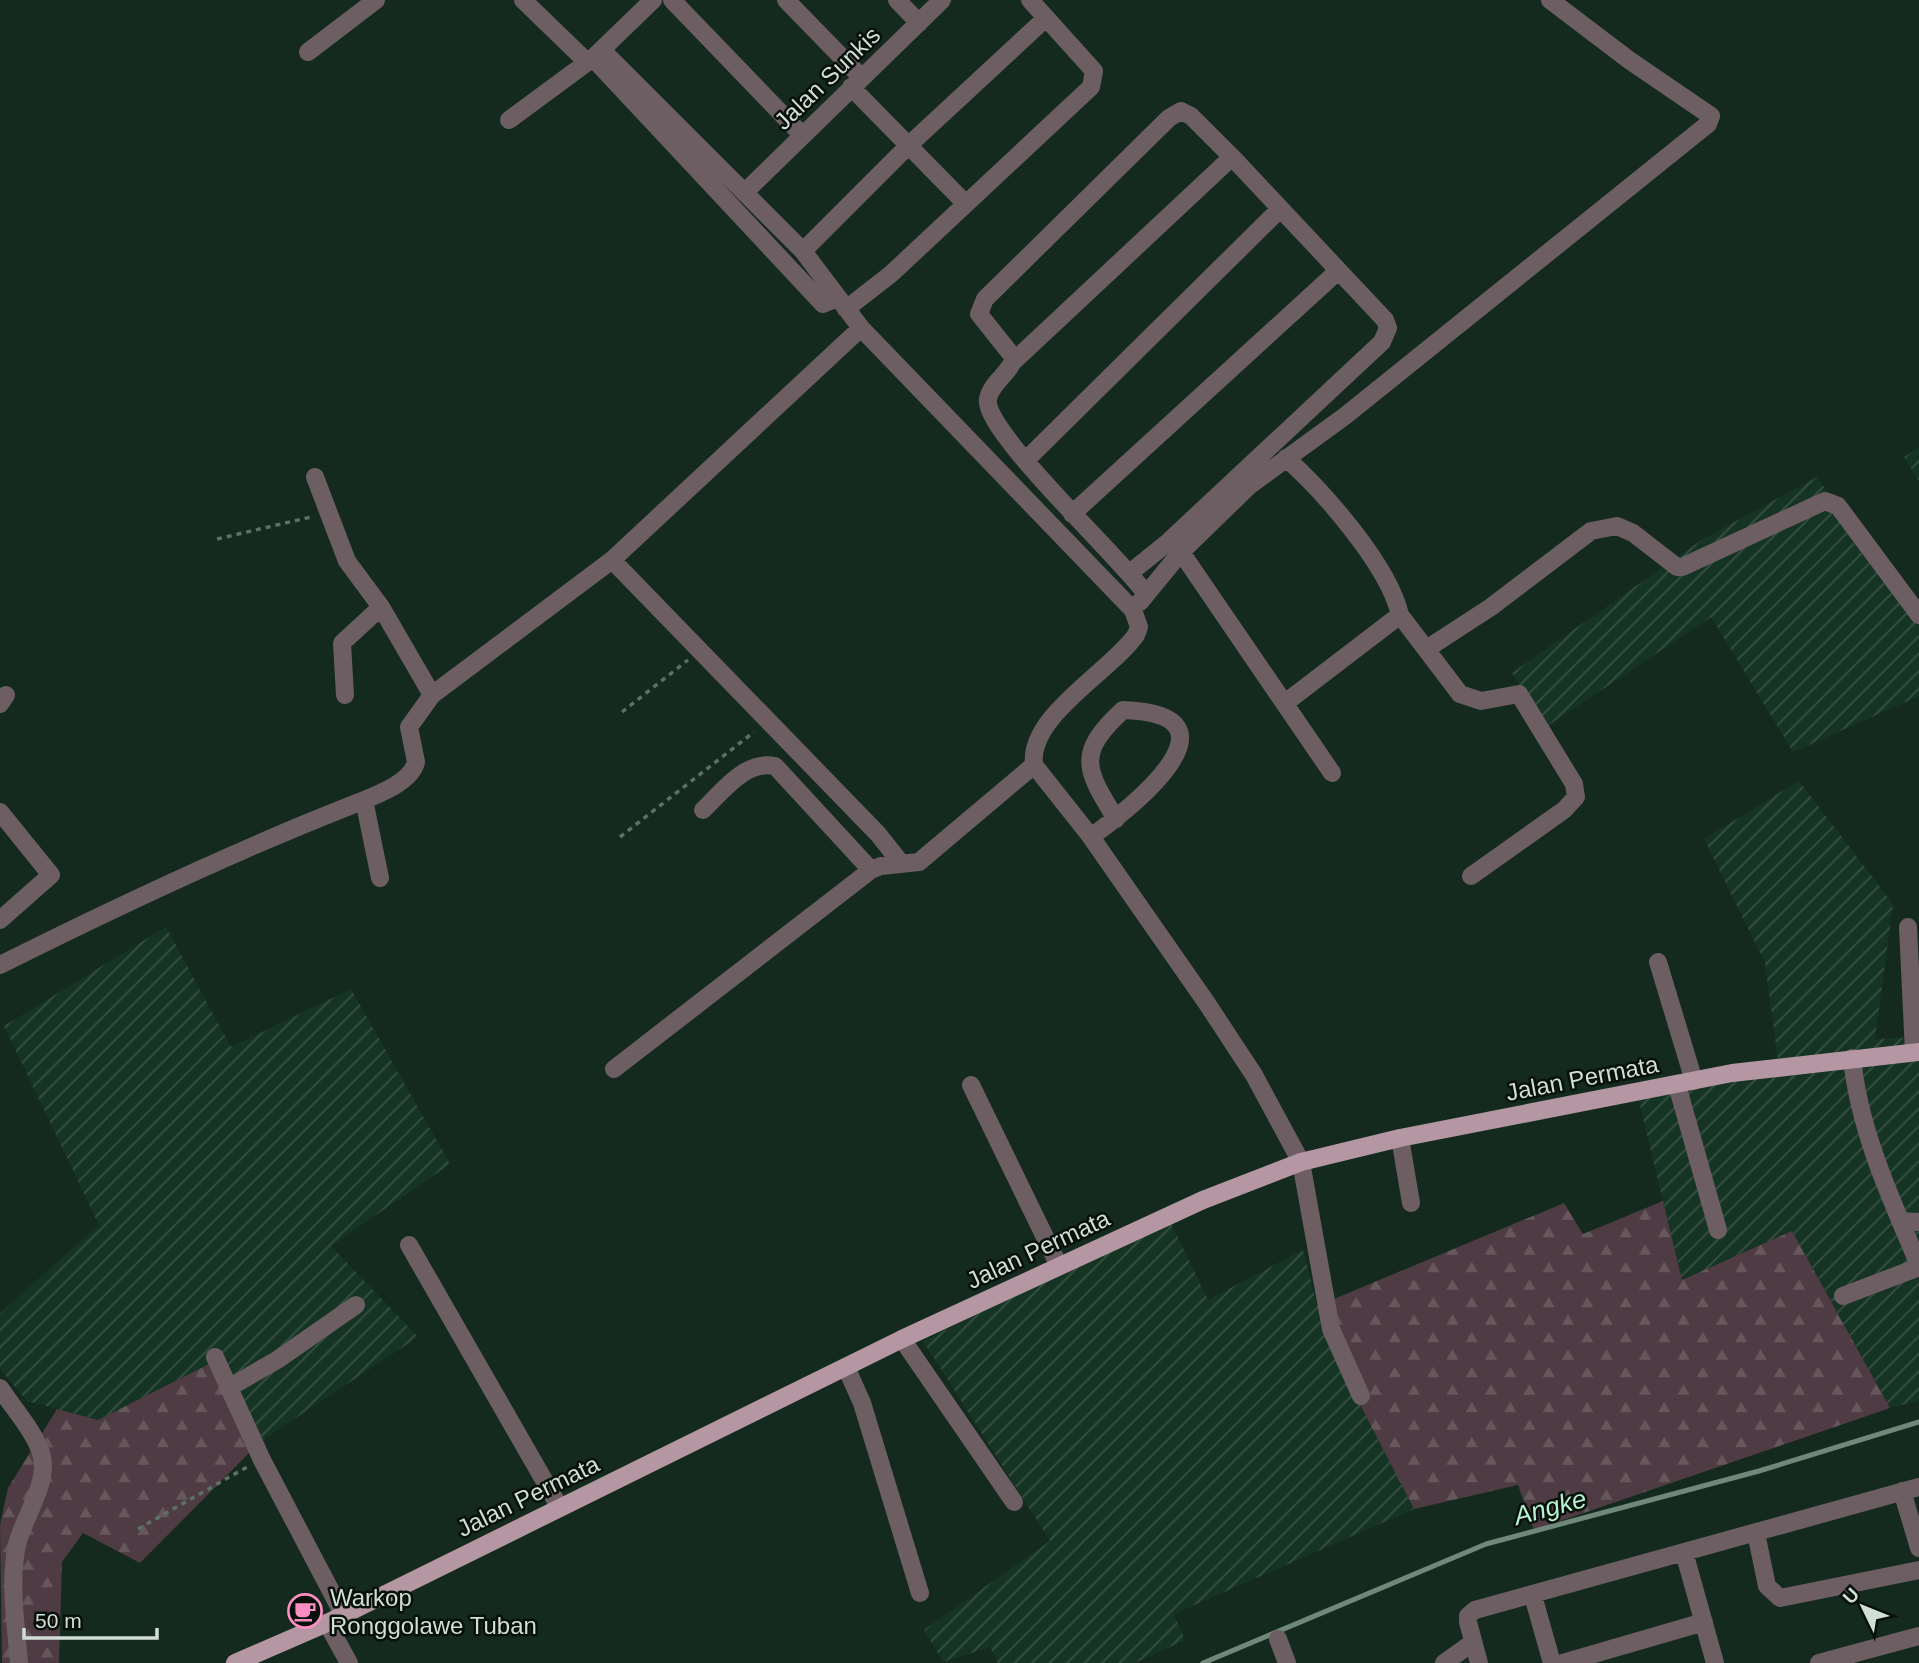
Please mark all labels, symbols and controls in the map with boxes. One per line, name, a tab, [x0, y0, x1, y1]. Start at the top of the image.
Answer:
street label: Jalan Sunkis	[769, 21, 885, 135]
street label: Jalan Permata	[1503, 1050, 1661, 1106]
street label: Jalan Permata	[962, 1204, 1114, 1294]
street label: Jalan Permata	[453, 1450, 604, 1542]
water label: Angke	[1509, 1483, 1589, 1532]
north arrow	[1828, 1572, 1898, 1642]
place label: Warkop Ronggolawe Tuban	[330, 1584, 537, 1639]
text: U	[1839, 1584, 1863, 1608]
cafe icon: Warkop Ronggolawe Tuban	[286, 1592, 324, 1630]
scale bar	[24, 1596, 158, 1640]
text: 50 m	[35, 1609, 82, 1632]

